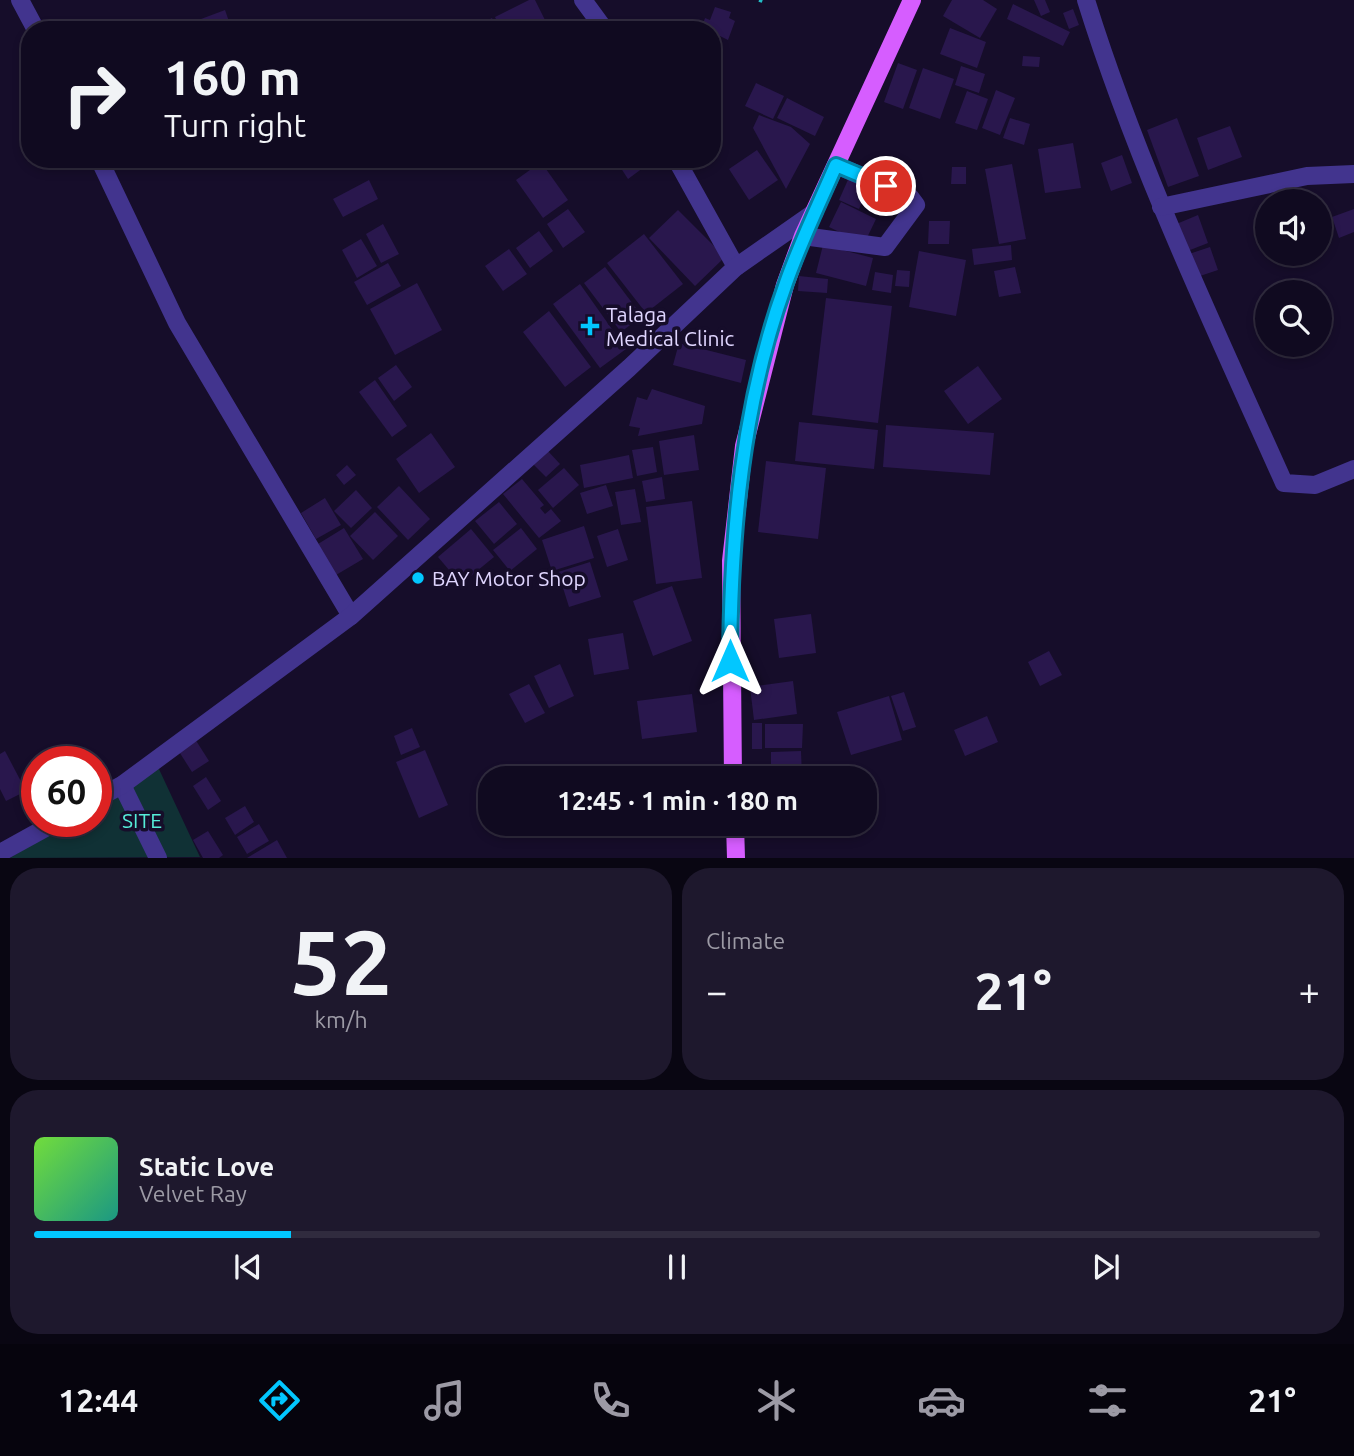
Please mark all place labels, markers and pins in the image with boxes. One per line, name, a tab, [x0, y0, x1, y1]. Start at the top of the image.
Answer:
pin	[856, 156, 916, 216]
place label: Talaga Medical Clinic	[606, 302, 735, 350]
marker: Talaga Medical Clinic	[580, 316, 600, 336]
place label: BAY Motor Shop	[432, 566, 586, 590]
marker: BAY Motor Shop	[410, 570, 426, 586]

